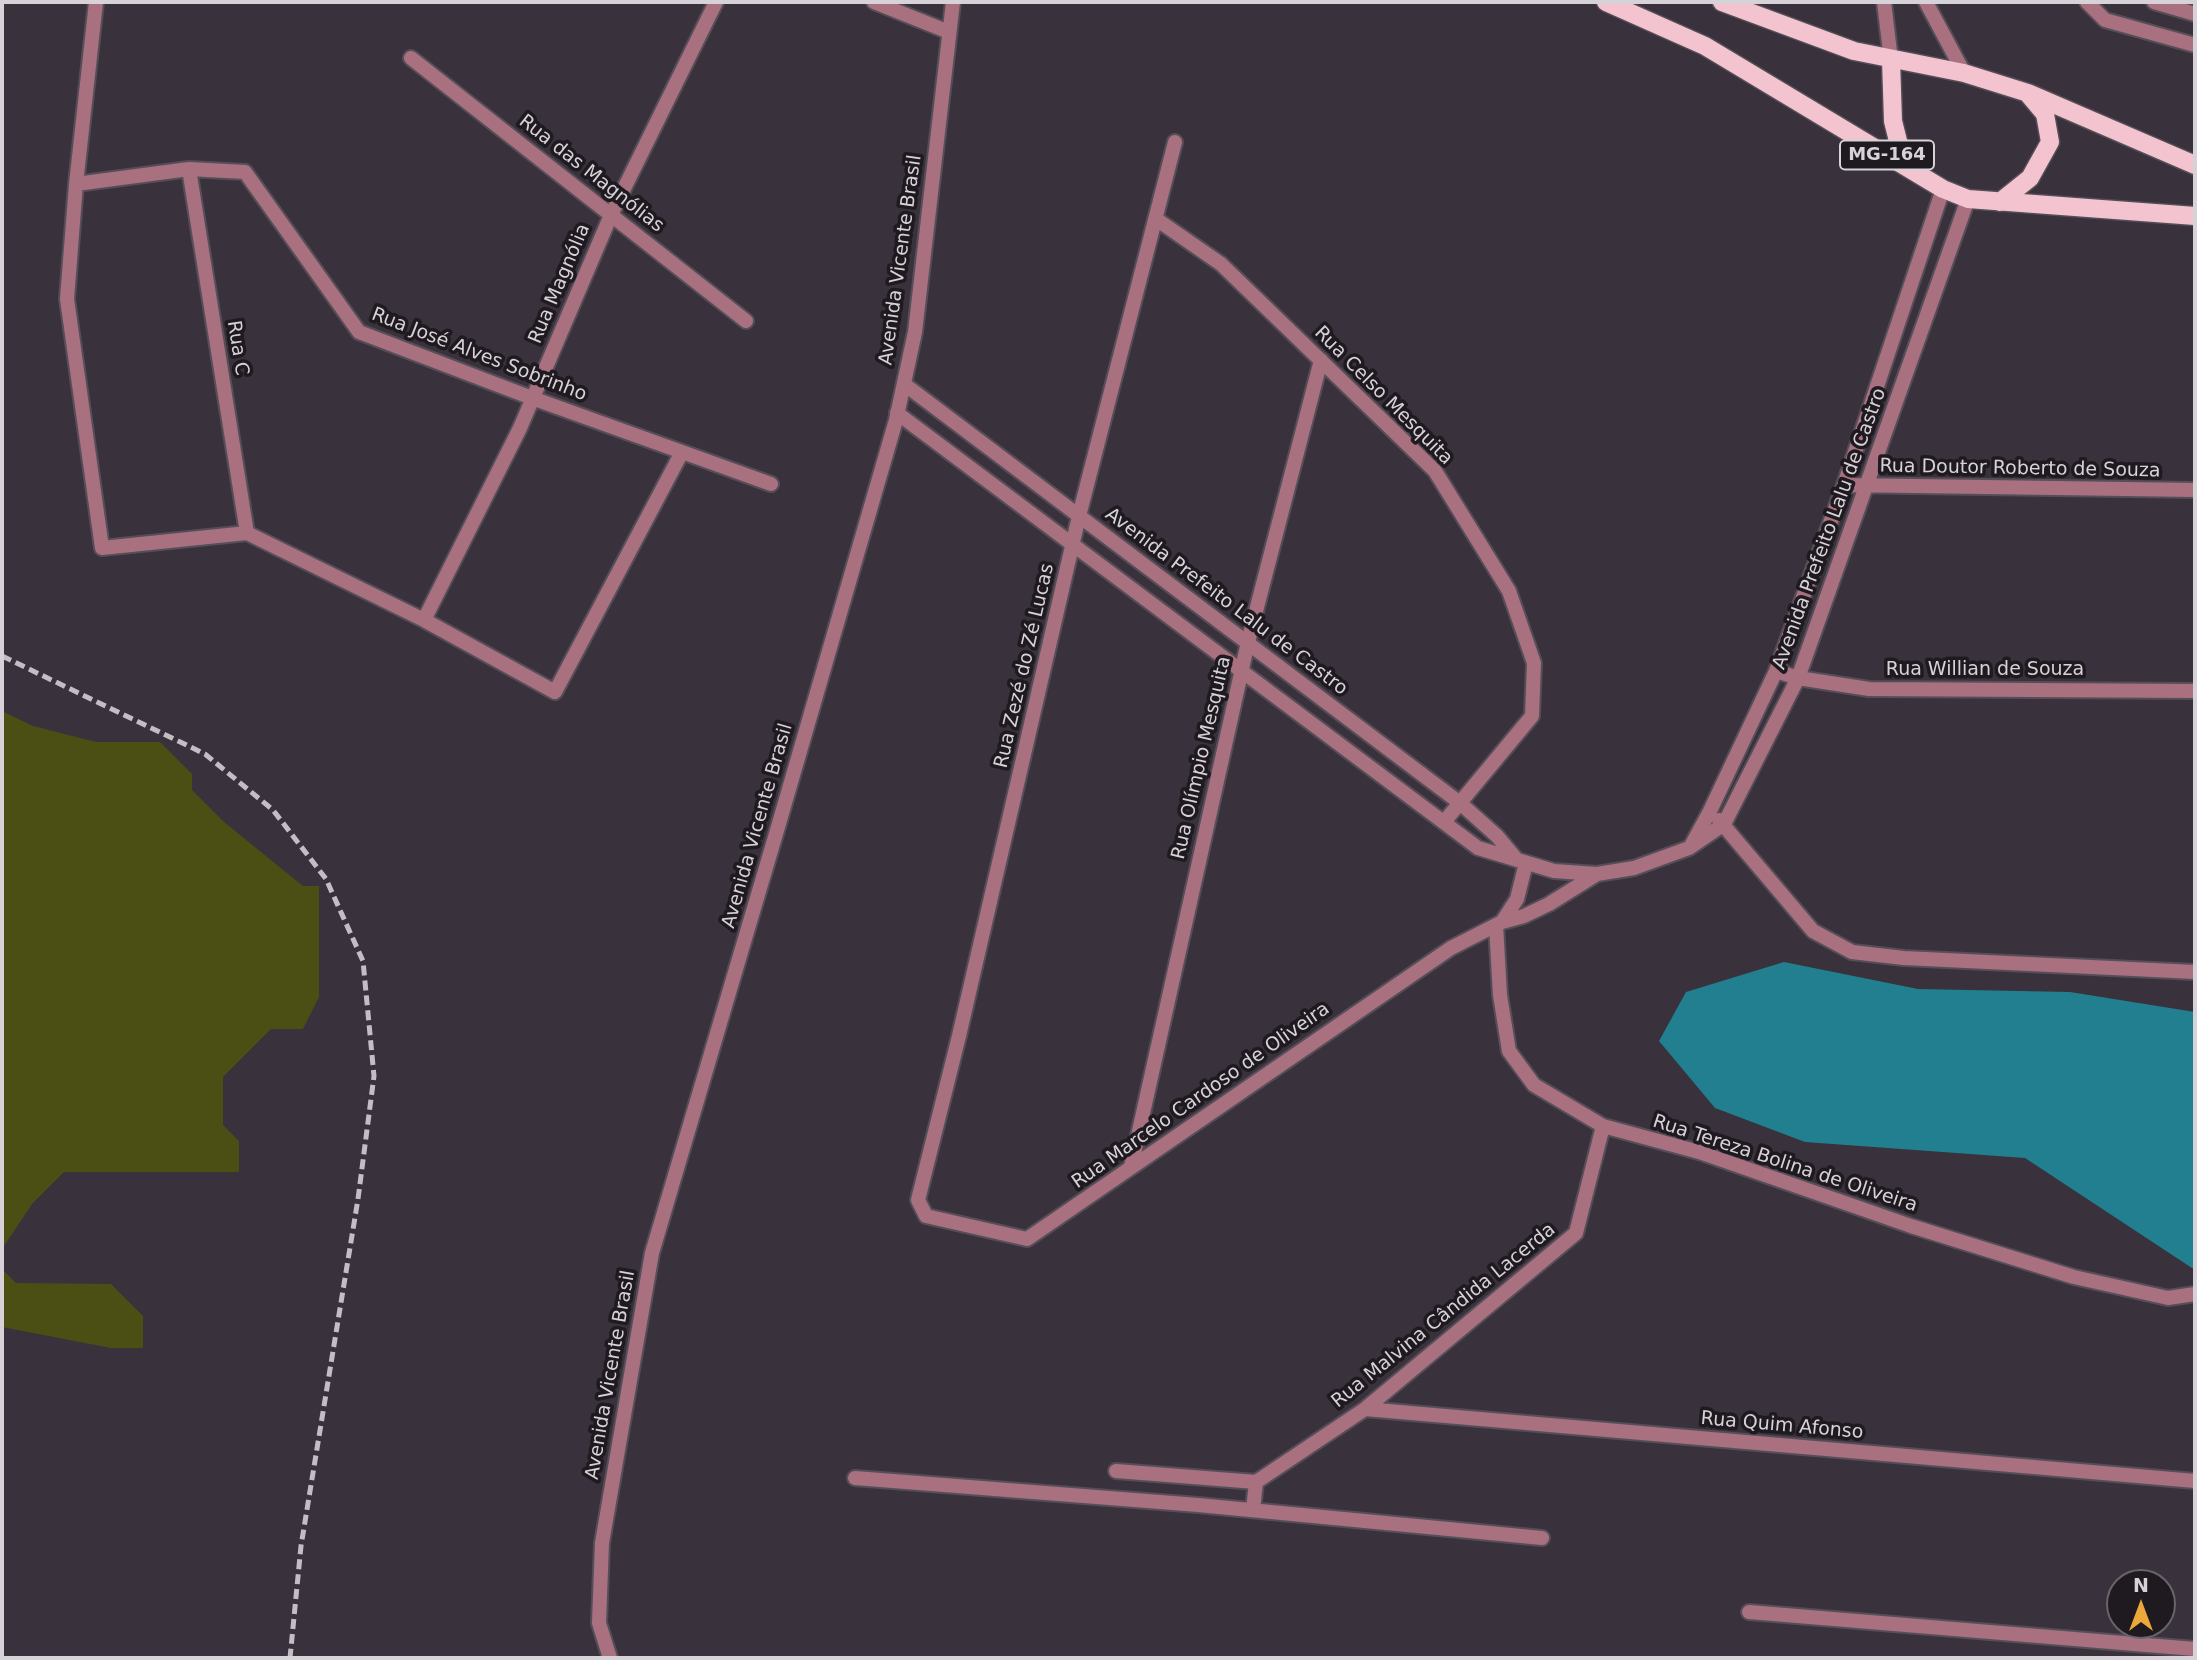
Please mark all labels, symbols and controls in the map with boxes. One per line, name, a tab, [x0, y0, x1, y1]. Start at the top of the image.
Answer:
street label: Rua das Magnólias	[514, 110, 668, 238]
road number: MG-164	[1840, 140, 1934, 170]
street label: Avenida Vicente Brasil	[875, 153, 927, 367]
street label: Rua Magnólia	[524, 221, 596, 347]
street label: Rua José Alves Sobrinho	[368, 303, 590, 407]
street label: Rua C	[221, 319, 253, 377]
street label: Rua Celso Mesquita	[1309, 322, 1457, 470]
street label: Avenida Prefeito Lalu de Castro	[1768, 385, 1892, 673]
street label: Rua Doutor Roberto de Souza	[1879, 455, 2161, 483]
street label: Avenida Prefeito Lalu de Castro	[1100, 503, 1352, 701]
street label: Rua Zezé do Zé Lucas	[990, 562, 1060, 770]
street label: Rua Olímpio Mesquita	[1168, 654, 1236, 862]
street label: Rua Willian de Souza	[1886, 659, 2084, 681]
street label: Avenida Vicente Brasil	[718, 721, 798, 931]
street label: Rua Marcelo Cardoso de Oliveira	[1068, 998, 1334, 1194]
street label: Rua Tereza Bolina de Oliveira	[1650, 1110, 1920, 1218]
street label: Rua Malvina Cândida Lacerda	[1328, 1219, 1560, 1413]
street label: Avenida Vicente Brasil	[581, 1269, 641, 1481]
street label: Rua Quim Afonso	[1700, 1408, 1864, 1444]
north arrow	[2106, 1569, 2176, 1639]
text: N	[2133, 1574, 2149, 1596]

